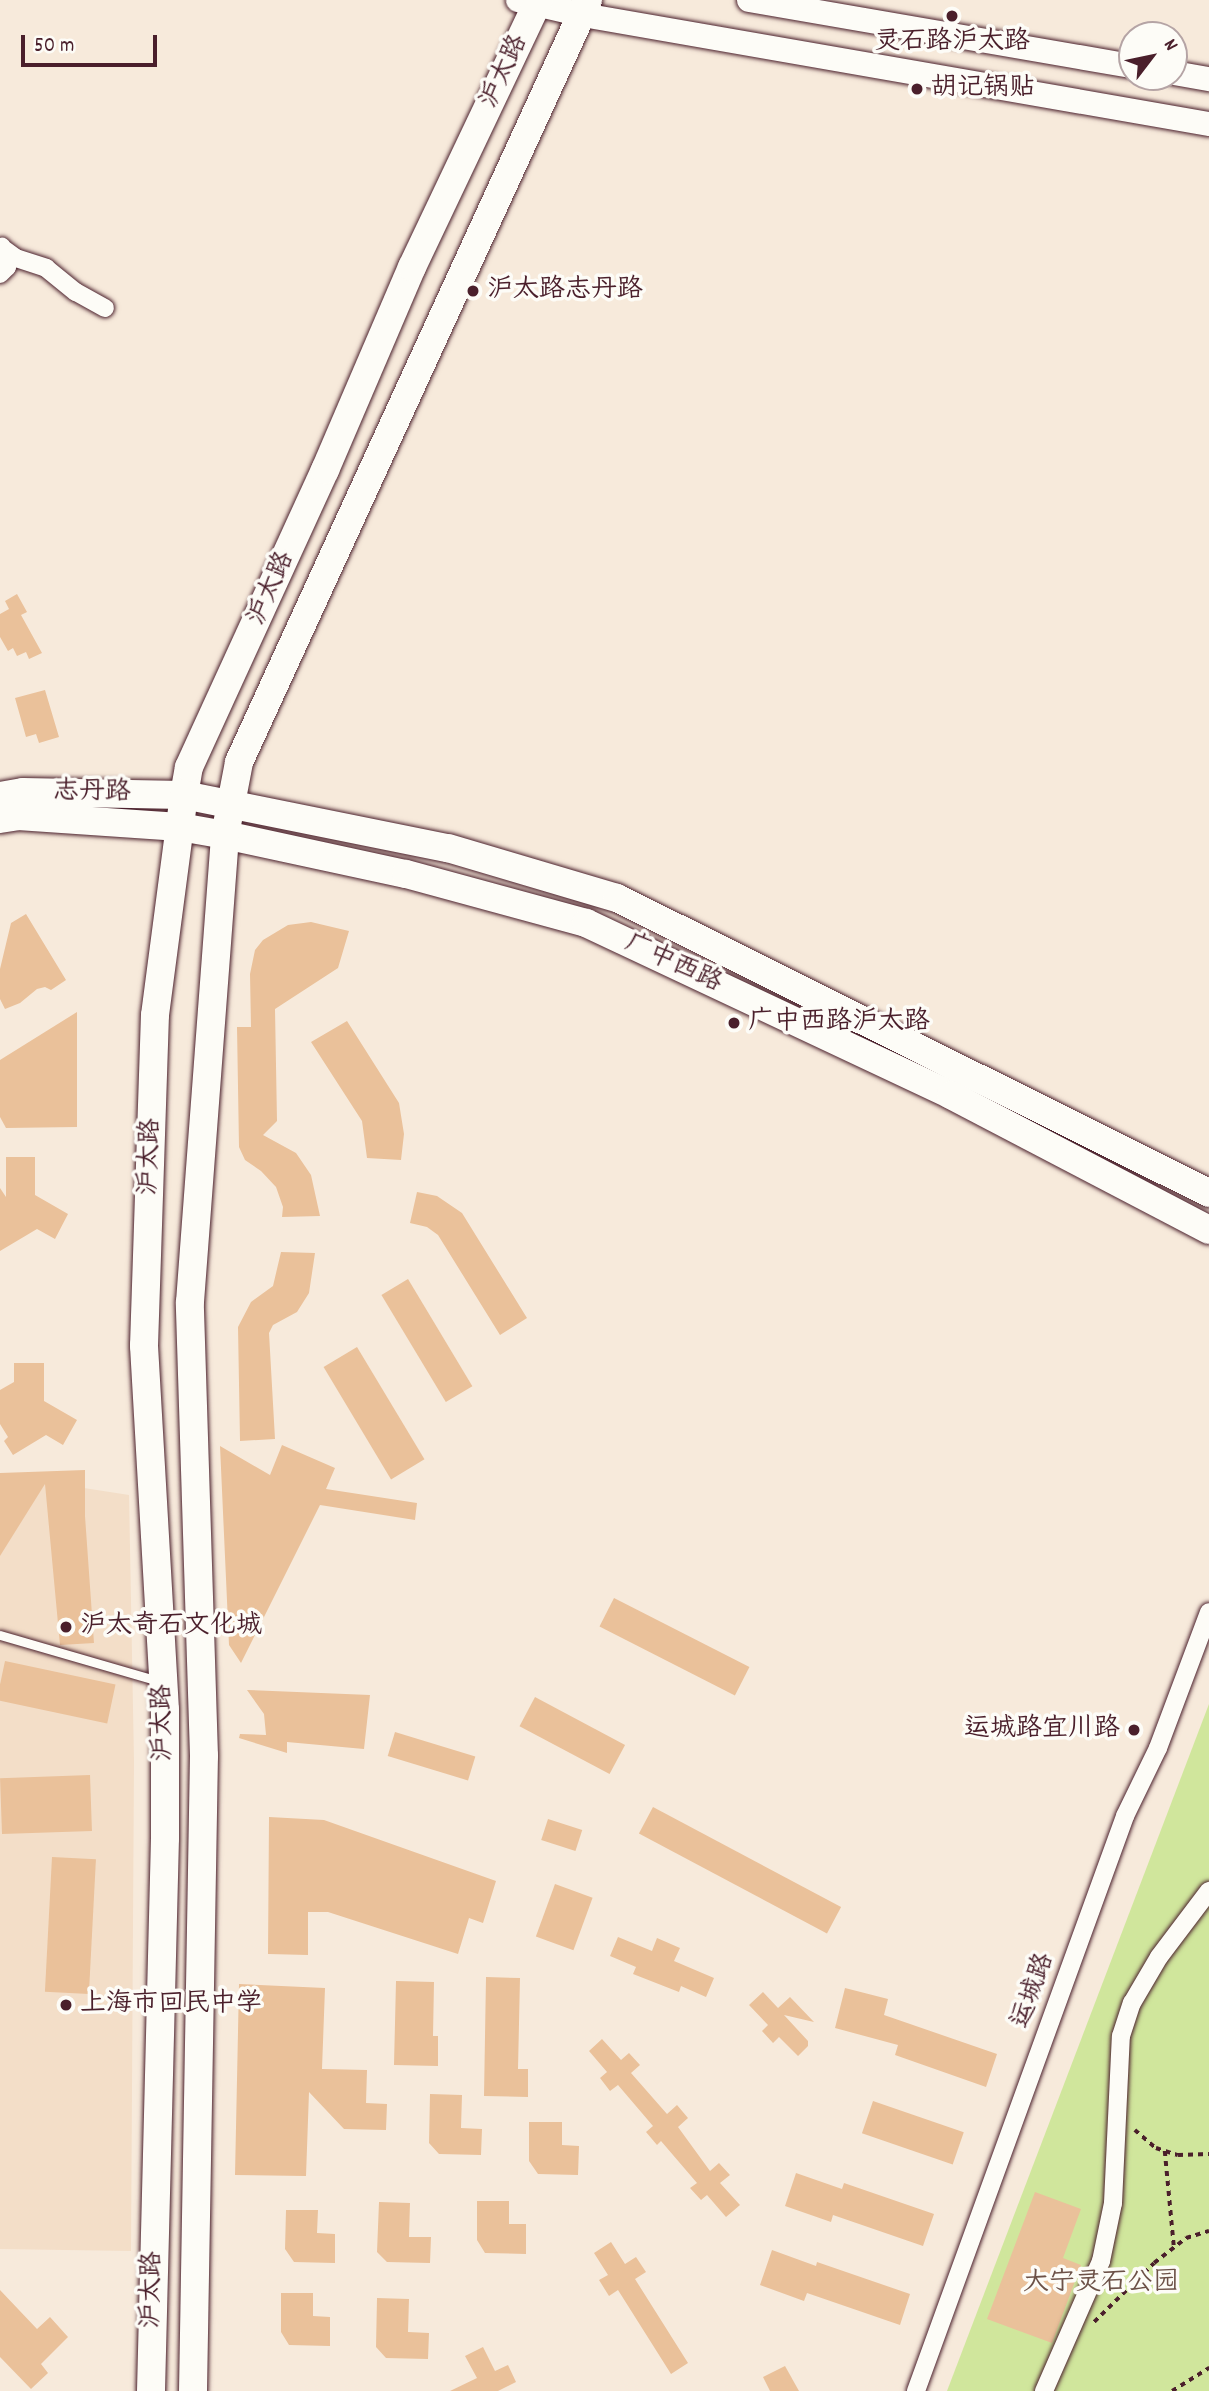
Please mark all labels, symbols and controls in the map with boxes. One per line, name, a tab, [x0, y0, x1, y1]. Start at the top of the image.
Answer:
marker: 灵石路沪太路	[944, 8, 960, 24]
scale bar	[24, 21, 161, 65]
north arrow	[1118, 21, 1188, 91]
place label: 灵石路沪太路	[874, 27, 1030, 59]
street label: 沪太路	[474, 30, 536, 114]
text: 50 m	[34, 32, 74, 62]
text: N	[1156, 35, 1183, 57]
place label: 胡记锅贴	[931, 73, 1035, 105]
marker: 胡记锅贴	[909, 81, 925, 97]
place label: 沪太路志丹路	[487, 275, 643, 307]
marker: 沪太路志丹路	[465, 283, 481, 299]
street label: 沪太路	[242, 547, 302, 631]
street label: 志丹路	[53, 777, 131, 809]
street label: 广中西路	[619, 928, 727, 1000]
place label: 广中西路沪太路	[748, 1007, 930, 1039]
marker: 广中西路沪太路	[726, 1015, 742, 1031]
street label: 沪太路	[134, 1117, 168, 1197]
place label: 沪太奇石文化城	[80, 1611, 262, 1643]
marker: 沪太奇石文化城	[58, 1619, 74, 1635]
street label: 沪太路	[148, 1684, 180, 1762]
place label: 运城路宜川路	[964, 1714, 1120, 1746]
marker: 运城路宜川路	[1126, 1722, 1142, 1738]
street label: 运城路	[1006, 1949, 1062, 2033]
place label: 上海市回民中学	[80, 1989, 262, 2021]
marker: 上海市回民中学	[58, 1997, 74, 2013]
street label: 沪太路	[137, 2251, 169, 2329]
park label: 大宁灵石公园	[1023, 2268, 1179, 2300]

